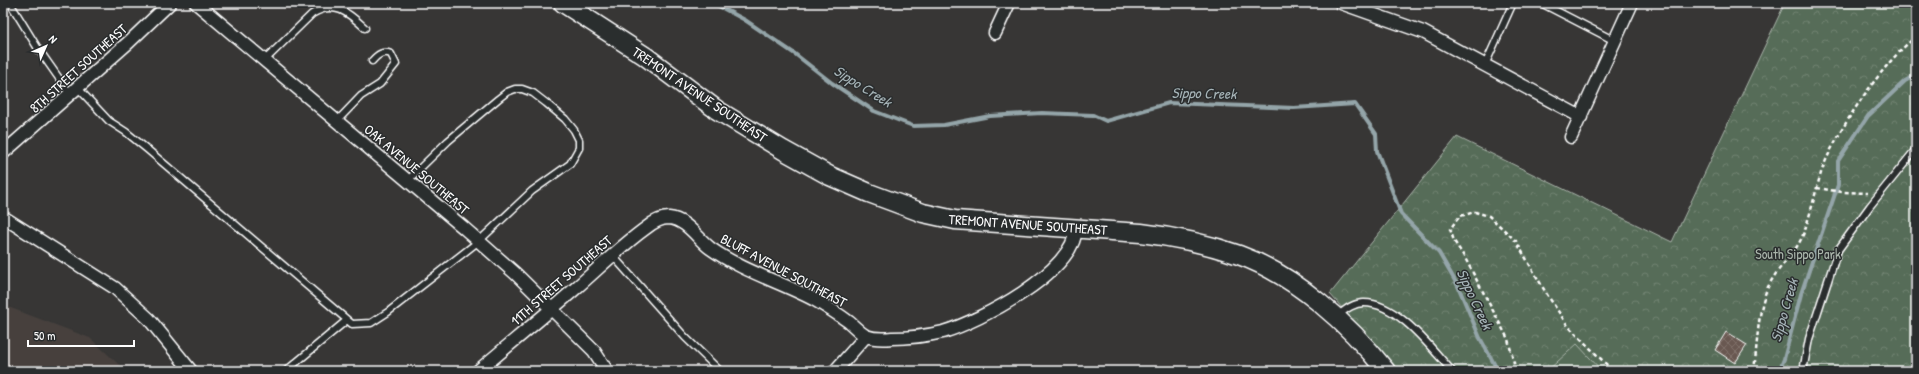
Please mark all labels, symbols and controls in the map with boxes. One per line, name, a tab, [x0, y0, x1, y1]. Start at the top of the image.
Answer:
street label: 8TH STREET SOUTHEAST	[25, 19, 131, 117]
north arrow	[26, 26, 66, 66]
text: N	[46, 32, 60, 46]
street label: TREMONT AVENUE SOUTHEAST	[629, 42, 772, 147]
water label: Sippo Creek	[830, 60, 898, 113]
water label: Sippo Creek	[1171, 82, 1238, 104]
street label: OAK AVENUE SOUTHEAST	[360, 119, 474, 219]
street label: TREMONT AVENUE SOUTHEAST	[948, 209, 1108, 239]
street label: BLUFF AVENUE SOUTHEAST	[718, 229, 851, 312]
street label: 11TH STREET SOUTHEAST	[506, 230, 616, 329]
park label: South Sippo Park	[1755, 244, 1841, 264]
water label: Sippo Creek	[1452, 265, 1499, 334]
water label: Sippo Creek	[1765, 274, 1804, 344]
scale bar	[28, 322, 134, 348]
text: 50 m	[34, 327, 55, 344]

